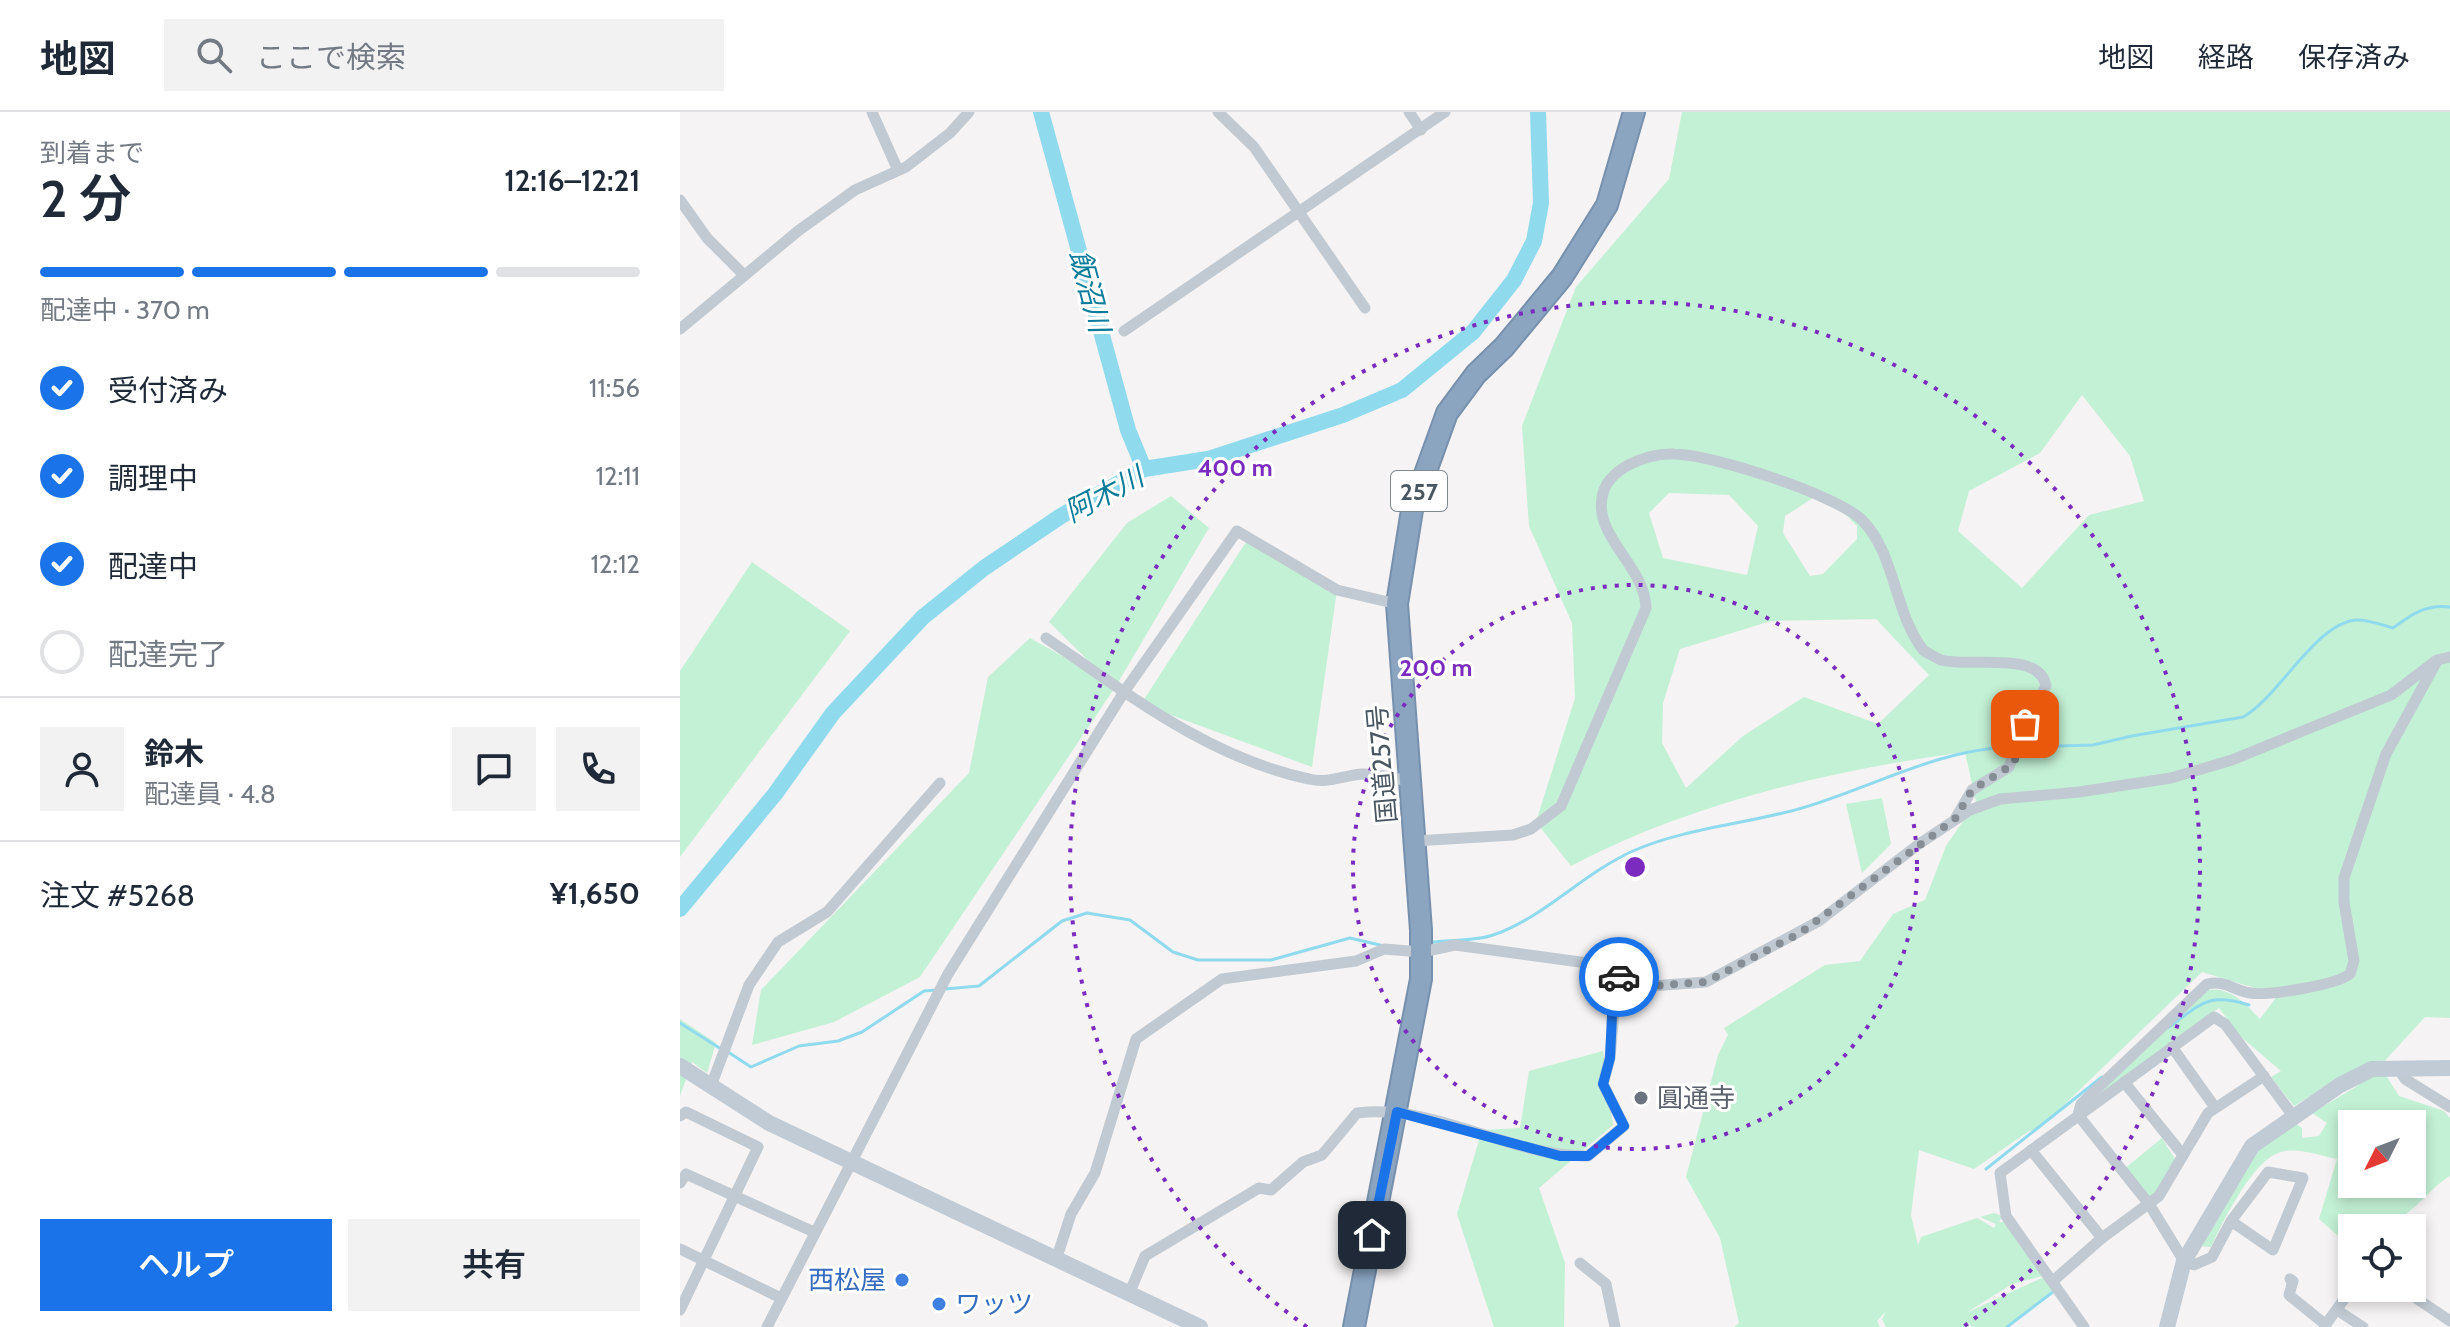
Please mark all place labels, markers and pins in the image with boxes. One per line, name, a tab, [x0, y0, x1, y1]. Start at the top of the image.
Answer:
pin	[1991, 690, 2059, 758]
centre of rings	[1621, 853, 1649, 881]
place label: 圓通寺	[1657, 1082, 1735, 1114]
marker: 圓通寺	[1632, 1089, 1650, 1107]
pin	[1338, 1201, 1406, 1269]
place label: 西松屋	[808, 1264, 886, 1296]
marker: 西松屋	[893, 1271, 911, 1289]
place label: ワッツ	[955, 1288, 1033, 1320]
marker: ワッツ	[930, 1295, 948, 1313]

